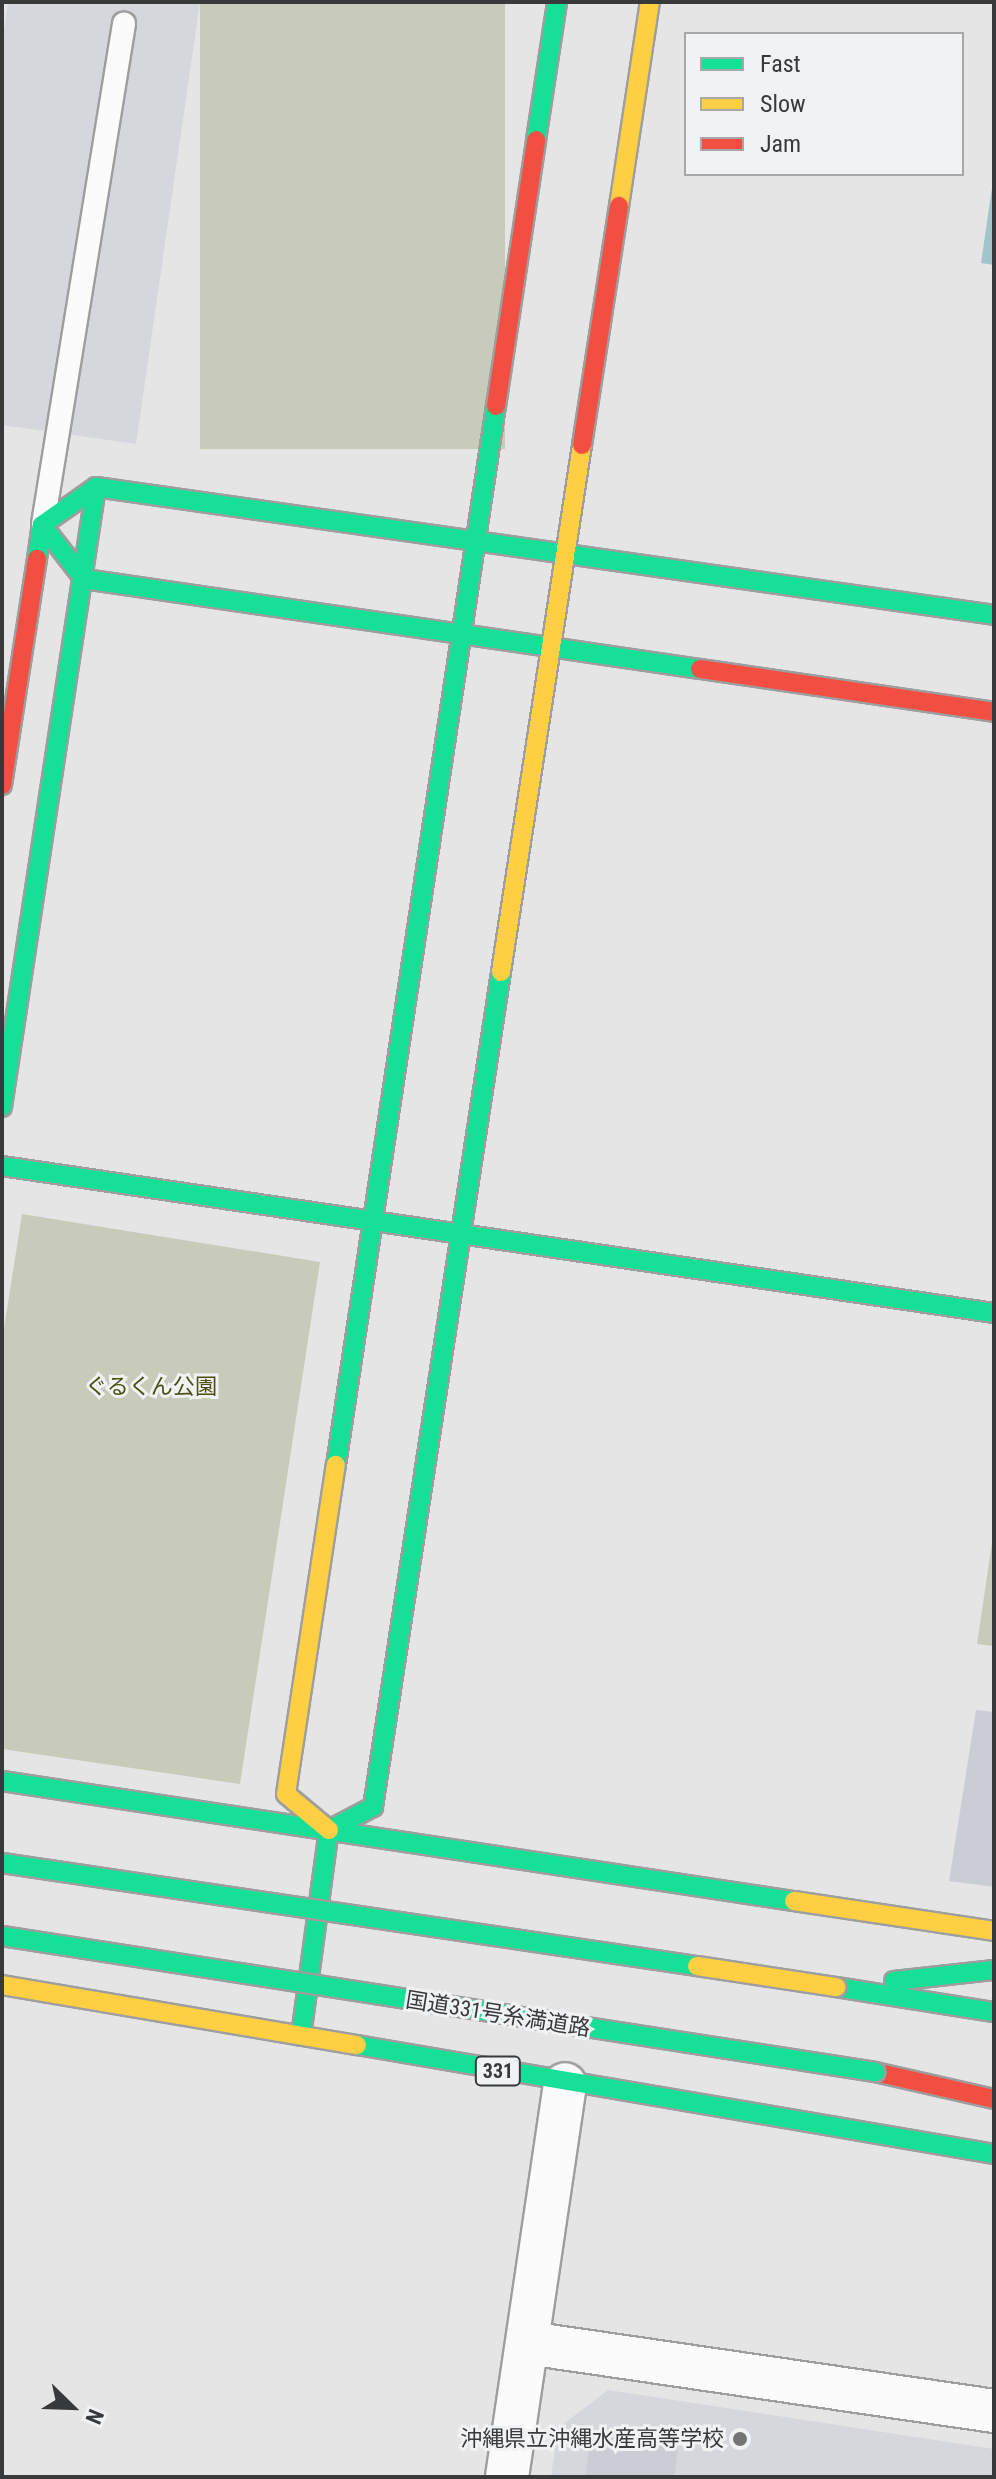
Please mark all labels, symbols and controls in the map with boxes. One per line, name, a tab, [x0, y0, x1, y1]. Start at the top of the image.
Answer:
legend	[684, 32, 964, 176]
text: Fast	[760, 50, 801, 78]
text: Slow	[760, 90, 806, 118]
text: Jam	[760, 130, 801, 158]
park label: ぐるくん公園	[85, 1374, 217, 1400]
street label: 国道331号糸満道路	[404, 1986, 592, 2042]
road number: 331	[474, 2055, 522, 2087]
north arrow	[32, 2367, 112, 2447]
text: N	[80, 2405, 109, 2428]
place label: 沖縄県立沖縄水産高等学校	[460, 2426, 724, 2452]
marker: 沖縄県立沖縄水産高等学校	[731, 2430, 749, 2448]

